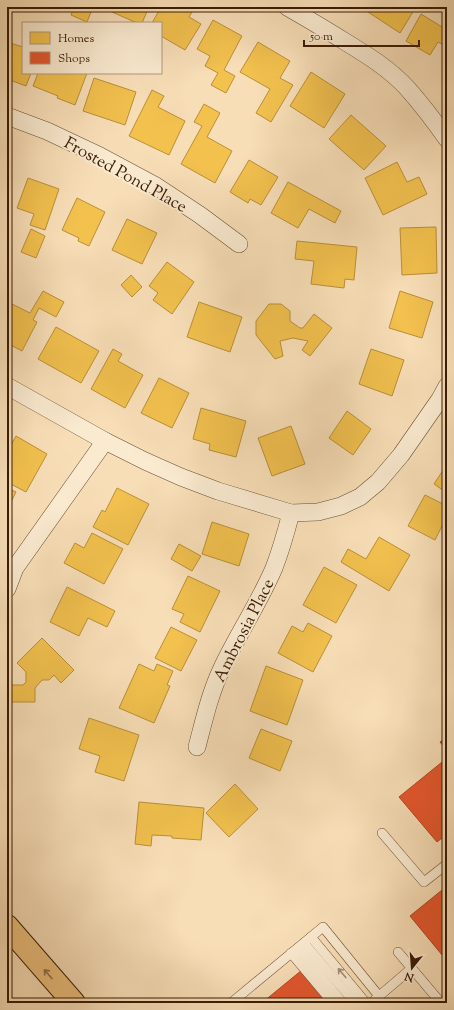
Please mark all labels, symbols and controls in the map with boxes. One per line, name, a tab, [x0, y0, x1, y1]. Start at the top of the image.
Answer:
legend	[22, 22, 162, 74]
scale bar	[304, 22, 419, 48]
text: 50 m	[309, 28, 333, 46]
text: Homes	[58, 30, 94, 48]
text: Shops	[58, 50, 90, 68]
street label: Frosted Pond Place	[59, 132, 191, 220]
street label: Ambrosia Place	[208, 575, 281, 687]
north arrow	[392, 948, 432, 988]
one-way arrow	[44, 968, 53, 979]
one-way arrow	[337, 968, 346, 978]
text: N	[403, 968, 417, 986]

